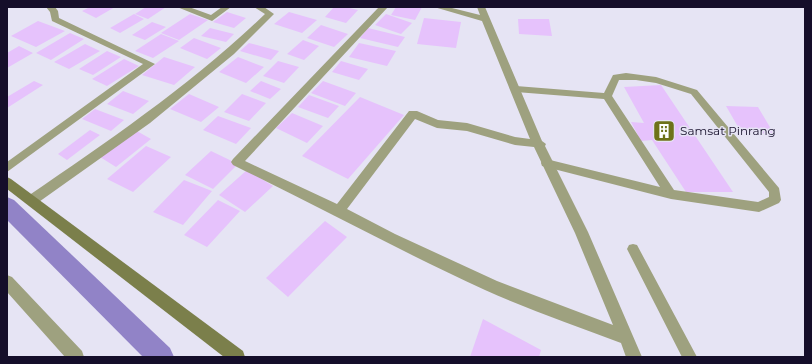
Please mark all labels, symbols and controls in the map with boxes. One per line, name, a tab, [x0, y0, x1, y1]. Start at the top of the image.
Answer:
building icon: Samsat Pinrang	[651, 118, 677, 144]
place label: Samsat Pinrang	[680, 123, 776, 138]

